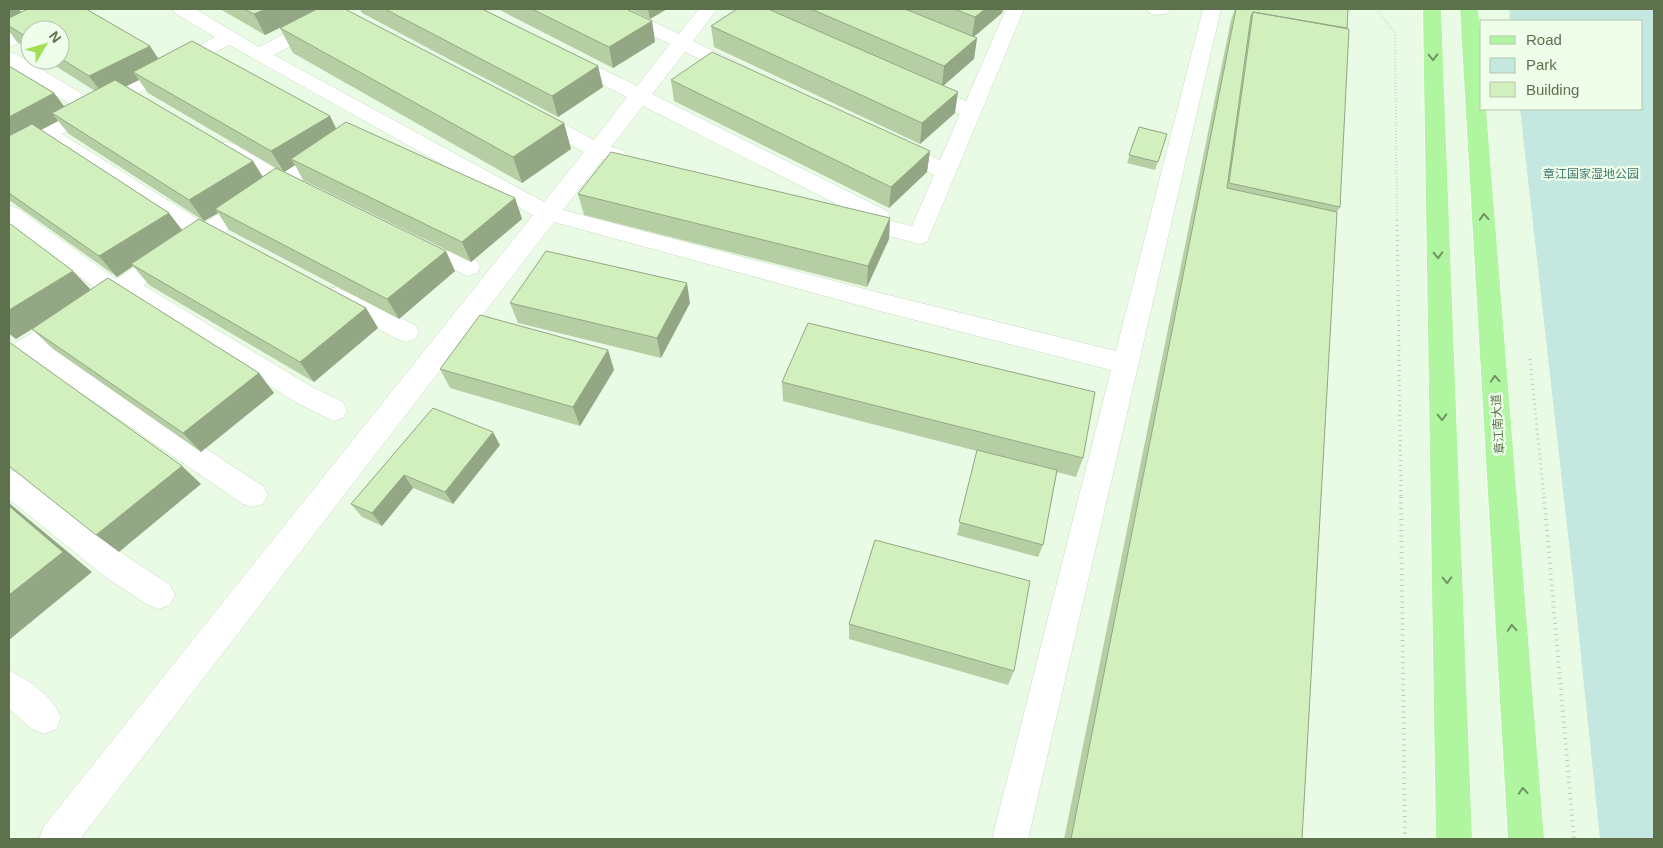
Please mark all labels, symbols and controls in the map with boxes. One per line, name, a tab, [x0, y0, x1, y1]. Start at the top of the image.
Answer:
north arrow	[20, 20, 70, 70]
legend	[1480, 20, 1643, 110]
text: N	[46, 28, 65, 46]
text: Road	[1526, 31, 1562, 48]
one-way arrow	[1428, 54, 1438, 62]
text: Park	[1526, 56, 1557, 73]
text: Building	[1526, 81, 1579, 98]
park label: 章江国家湿地公园	[1543, 167, 1639, 181]
one-way arrow	[1478, 213, 1489, 221]
one-way arrow	[1433, 252, 1443, 259]
one-way arrow	[1489, 375, 1500, 383]
street label: 章江南大道	[1489, 394, 1507, 454]
one-way arrow	[1437, 414, 1448, 422]
one-way arrow	[1442, 576, 1452, 584]
one-way arrow	[1506, 624, 1517, 632]
one-way arrow	[1518, 786, 1529, 794]

